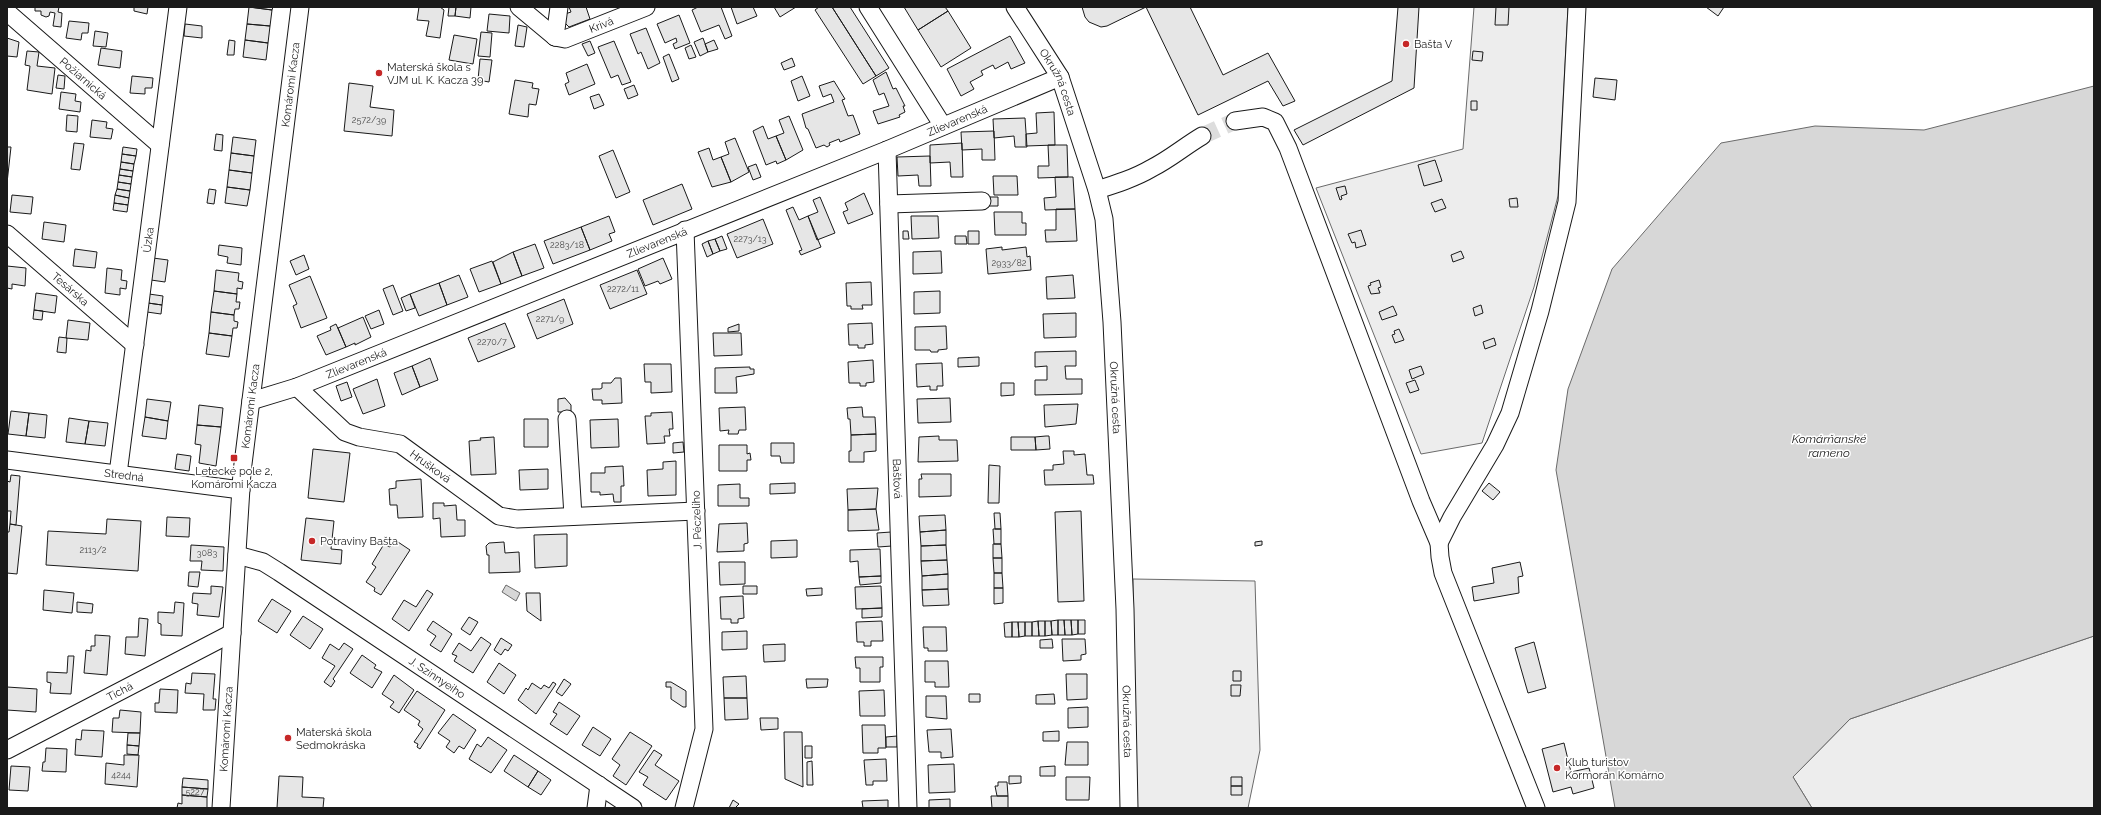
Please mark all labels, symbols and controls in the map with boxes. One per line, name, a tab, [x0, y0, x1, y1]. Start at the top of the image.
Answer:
street label: Krivá	[587, 14, 615, 35]
place label: Bašta V	[1414, 38, 1453, 51]
marker: Bašta V	[1401, 39, 1411, 49]
street label: Komáromi Kacza	[279, 41, 302, 128]
street label: Okružná cesta	[1037, 46, 1079, 117]
street label: Požiarnická	[57, 54, 109, 102]
place label: Materská škola s VJM ul. K. Kacza 39	[387, 61, 483, 87]
marker: Materská škola s VJM ul. K. Kacza 39	[374, 68, 384, 78]
street label: Zlievarenská	[925, 102, 989, 139]
house number: 2572/39	[352, 115, 386, 125]
street label: Zlievarenská	[625, 224, 689, 260]
street label: Úzka	[139, 226, 156, 253]
house number: 2273/13	[734, 234, 767, 244]
house number: 2283/18	[550, 240, 584, 250]
house number: 2933/82	[992, 258, 1027, 268]
street label: Tesárska	[49, 270, 91, 308]
house number: 2272/11	[607, 284, 639, 294]
house number: 2271/9	[536, 314, 564, 324]
house number: 2270/7	[477, 337, 507, 347]
street label: Zlievarenská	[324, 345, 388, 381]
street label: Okružná cesta	[1107, 361, 1124, 434]
street label: Komáromi Kacza	[238, 363, 262, 449]
water label: Komárňanské rameno	[1792, 432, 1867, 460]
street label: Hrušková	[407, 447, 454, 485]
marker: Letecké pole 2, Komáromi Kacza	[229, 453, 239, 463]
street label: Baštová	[890, 458, 905, 499]
place label: Letecké pole 2, Komáromi Kacza	[191, 465, 277, 491]
street label: Stredná	[104, 466, 145, 484]
street label: J. Péczeliho	[689, 490, 705, 550]
place label: Potraviny Bašta	[320, 535, 398, 548]
marker: Potraviny Bašta	[307, 536, 317, 546]
house number: 2113/2	[79, 545, 107, 555]
house number: 3083	[197, 548, 217, 558]
street label: J. Szinnyeiho	[407, 654, 468, 701]
street label: Tichá	[104, 679, 135, 704]
street label: Okružná cesta	[1120, 685, 1134, 758]
street label: Komáromi Kacza	[217, 686, 235, 772]
place label: Materská škola Sedmokráska	[296, 726, 372, 752]
marker: Materská škola Sedmokráska	[283, 733, 293, 743]
place label: Klub turistov Kormorán Komárno	[1565, 756, 1664, 782]
marker: Klub turistov Kormorán Komárno	[1552, 763, 1562, 773]
house number: 4244	[111, 770, 131, 780]
house number: 5227	[185, 787, 205, 797]

